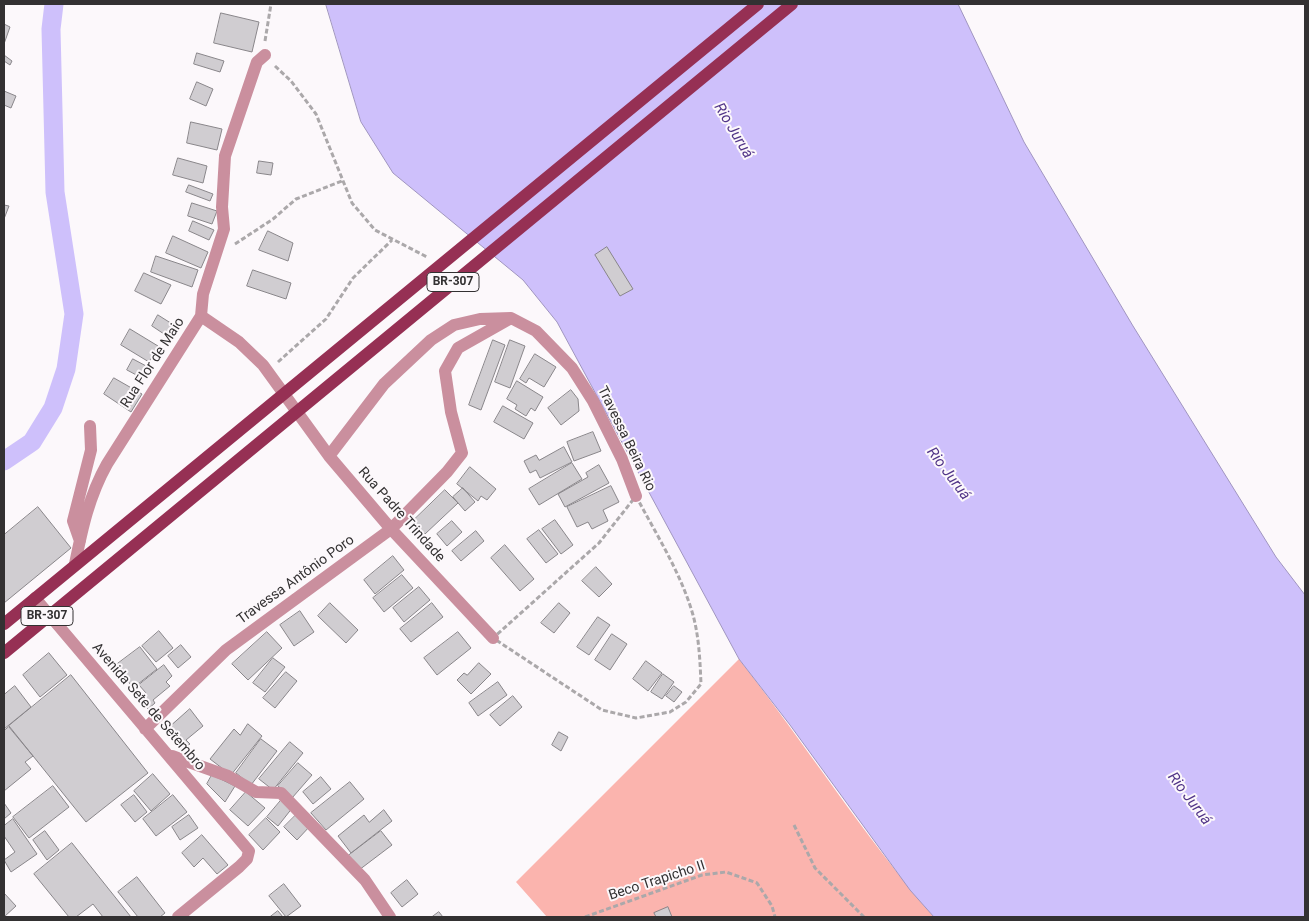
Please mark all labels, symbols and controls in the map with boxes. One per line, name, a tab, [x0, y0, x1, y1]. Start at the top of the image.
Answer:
water label: Rio Juruá	[709, 100, 757, 162]
road number: BR-307	[427, 272, 479, 292]
street label: Rua Flor de Maio	[117, 314, 189, 412]
street label: Travessa Beira Rio	[593, 384, 659, 494]
water label: Rio Juruá	[922, 444, 974, 504]
street label: Rua Padre Trindade	[354, 464, 448, 566]
street label: Travessa Antônio Poro	[234, 532, 358, 628]
road number: BR-307	[21, 606, 73, 626]
street label: Avenida Sete de Setembro	[88, 640, 208, 774]
water label: Rio Juruá	[1163, 769, 1215, 829]
street label: Beco Trapicho II	[607, 858, 707, 904]

